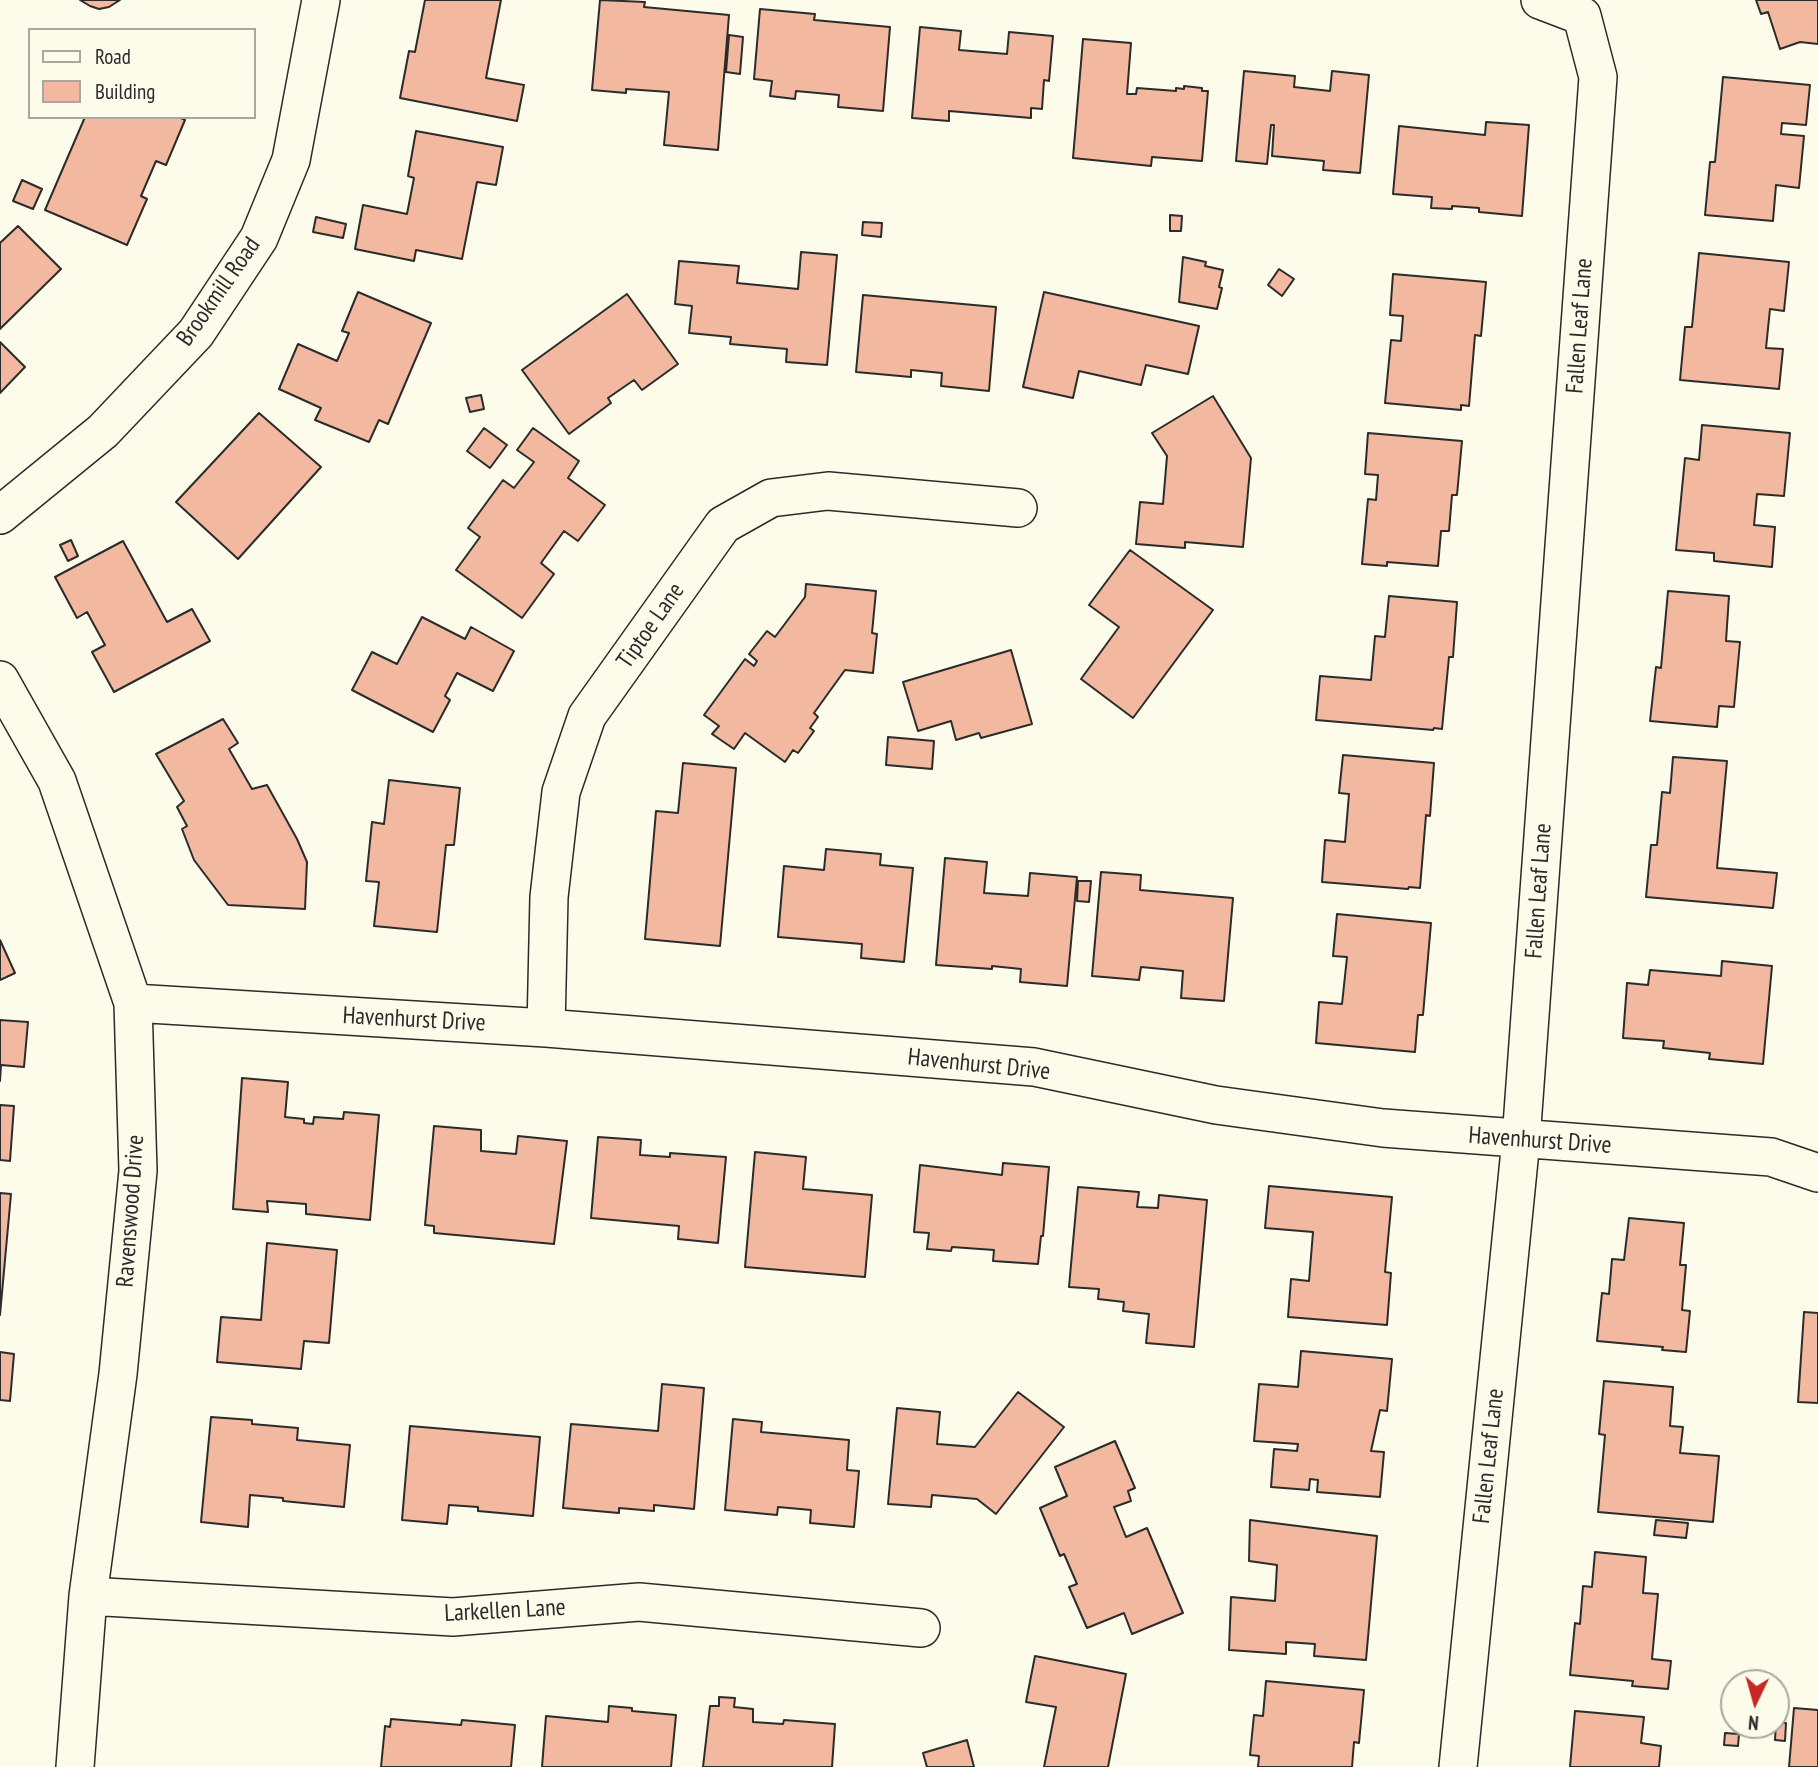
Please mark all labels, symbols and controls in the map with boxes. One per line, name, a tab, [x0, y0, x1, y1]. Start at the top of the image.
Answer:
legend	[28, 28, 256, 119]
text: Road	[95, 43, 131, 70]
text: Building	[95, 78, 155, 105]
street label: Brookmill Road	[171, 232, 267, 352]
street label: Fallen Leaf Lane	[1561, 257, 1599, 395]
street label: Tiptoe Lane	[611, 578, 691, 674]
street label: Fallen Leaf Lane	[1520, 822, 1558, 960]
street label: Havenhurst Drive	[342, 1002, 486, 1038]
street label: Havenhurst Drive	[906, 1043, 1052, 1087]
street label: Havenhurst Drive	[1468, 1122, 1612, 1160]
street label: Ravenswood Drive	[111, 1134, 151, 1288]
street label: Fallen Leaf Lane	[1468, 1387, 1510, 1525]
street label: Larkellen Lane	[444, 1593, 566, 1629]
north arrow	[1720, 1669, 1790, 1739]
text: N	[1747, 1711, 1760, 1735]

